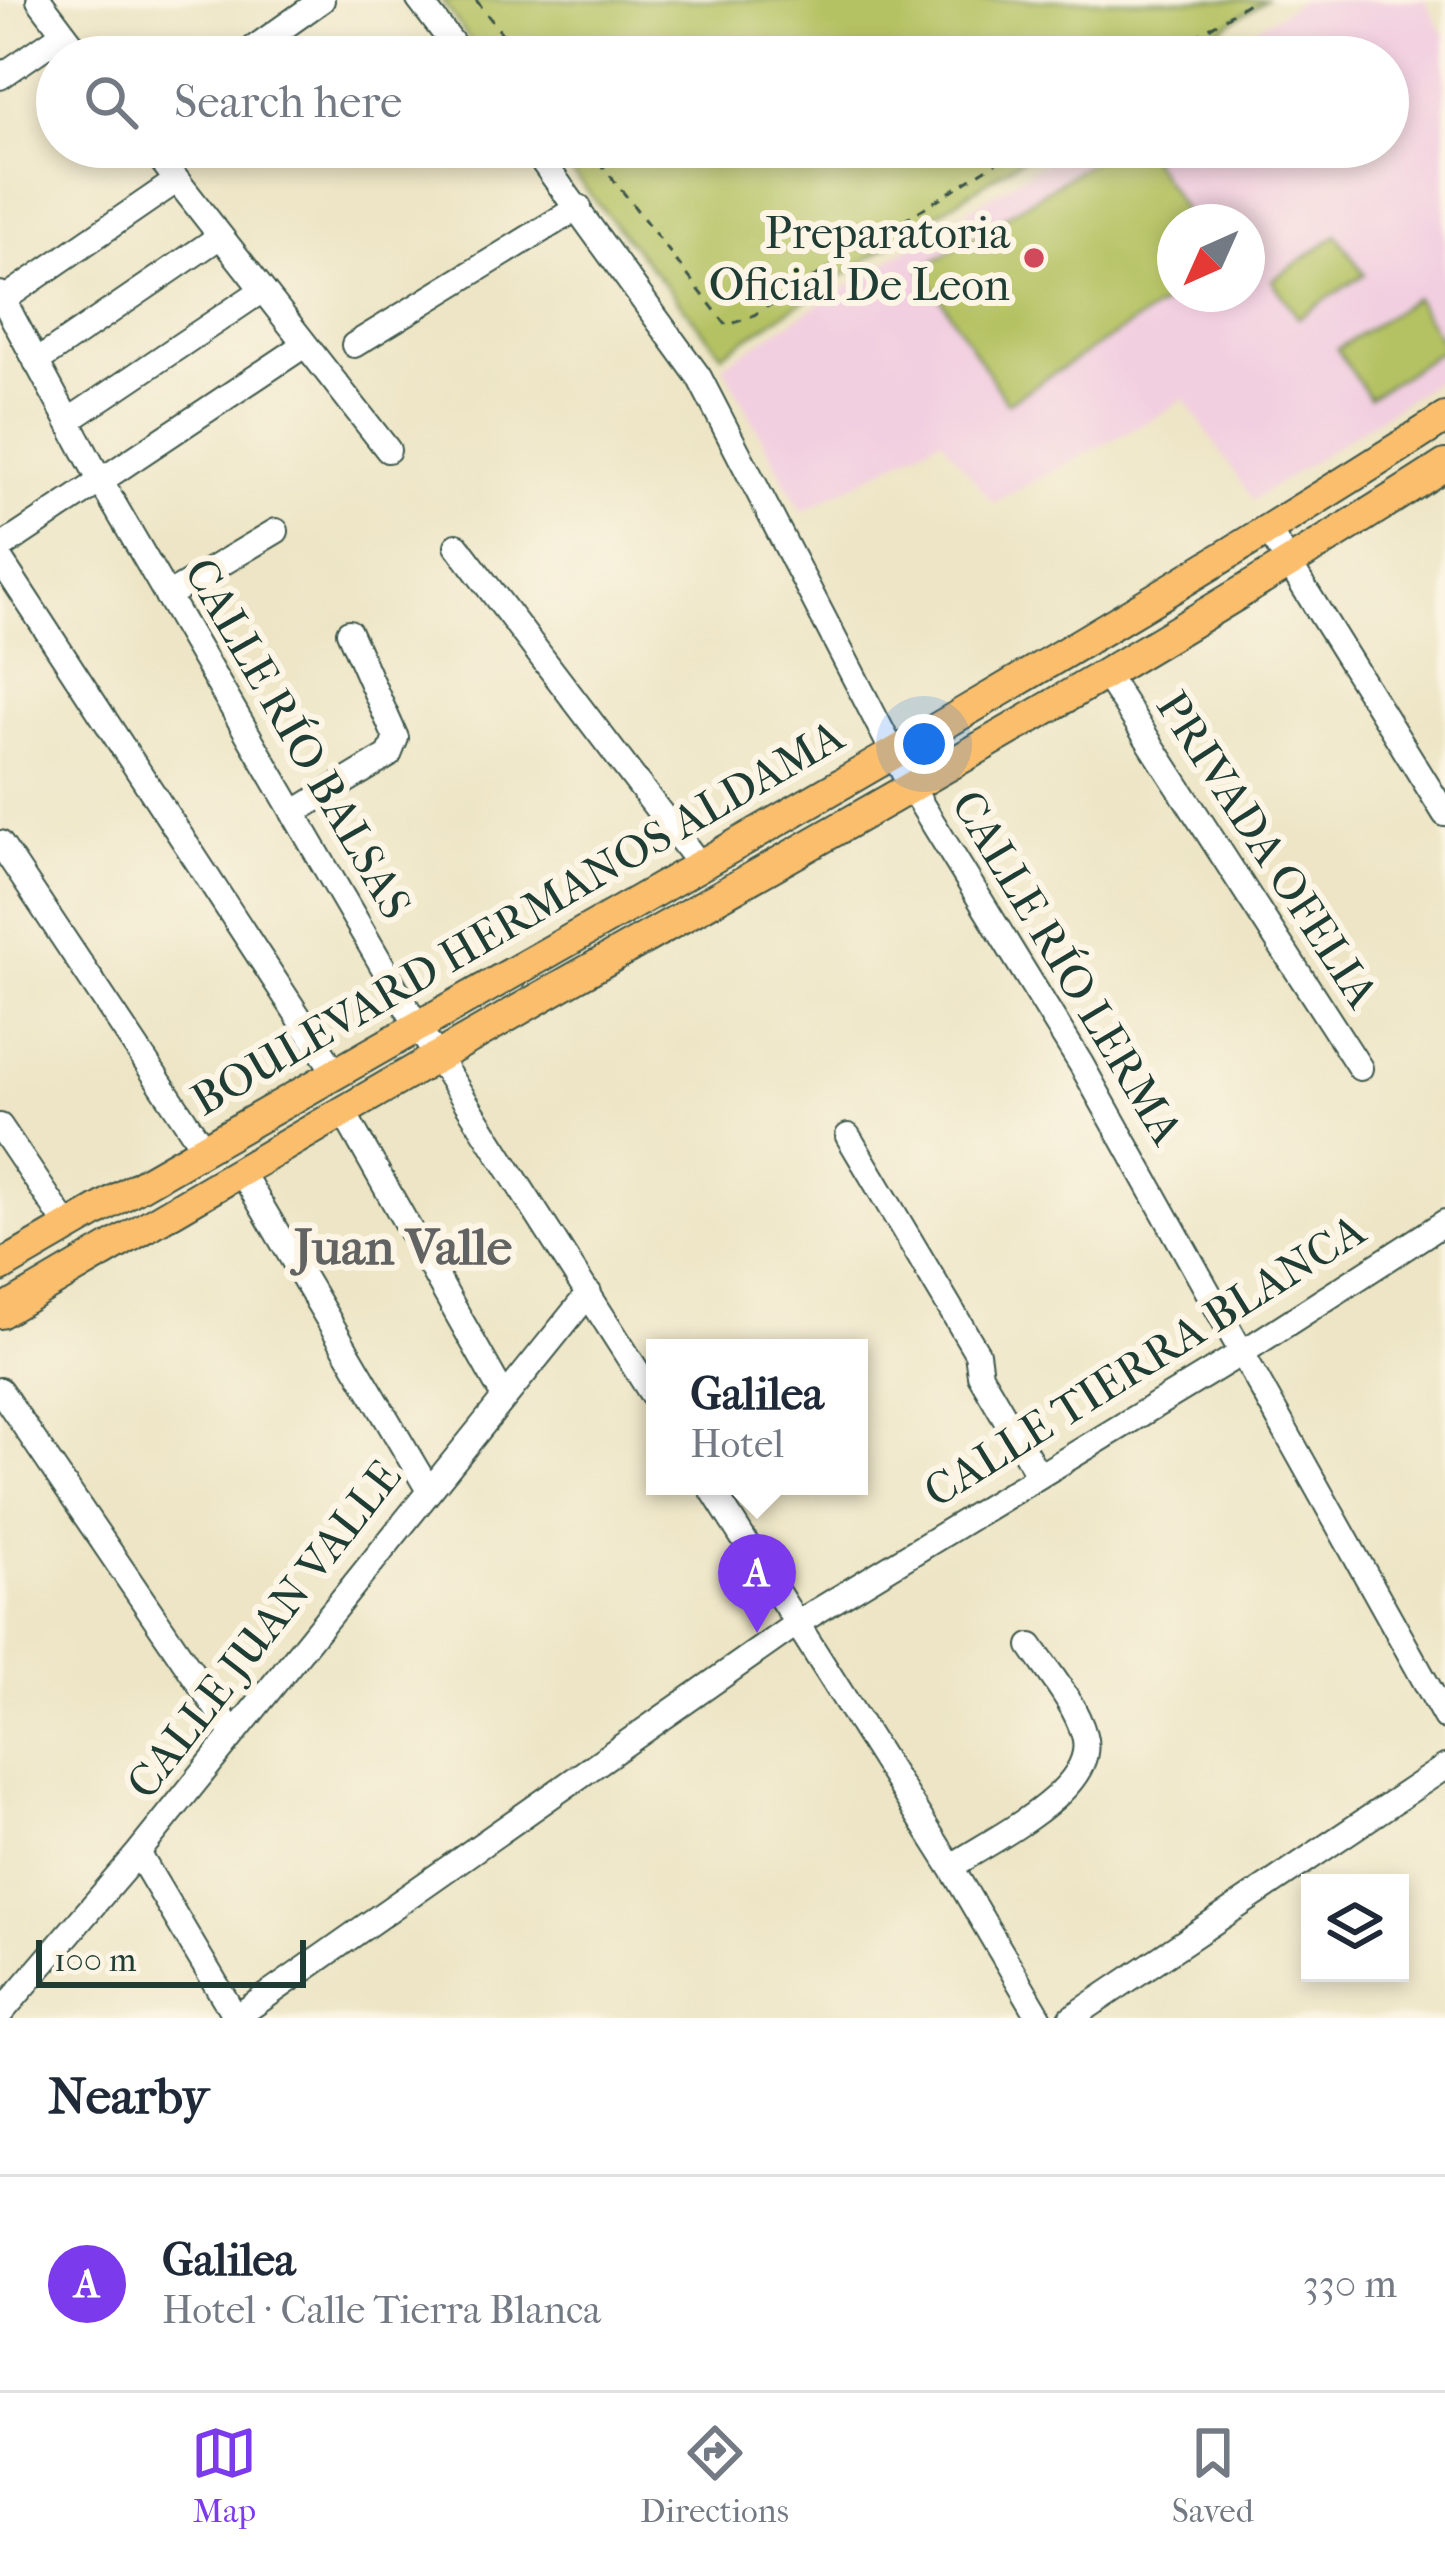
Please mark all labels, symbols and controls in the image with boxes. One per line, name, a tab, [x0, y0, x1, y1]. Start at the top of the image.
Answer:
search box	[36, 36, 1409, 168]
icon: search	[78, 69, 144, 135]
text: Search here	[174, 76, 402, 129]
north arrow	[1157, 204, 1265, 312]
place label: Preparatoria Oficial De Leon	[709, 207, 1011, 312]
marker: Preparatoria Oficial De Leon	[1021, 245, 1047, 271]
street label: CALLE RÍO BALSAS	[173, 549, 423, 928]
street label: PRIVADA OFELIA	[1145, 682, 1389, 1018]
street label: BOULEVARD HERMANOS ALDAMA	[183, 709, 854, 1127]
your location	[894, 714, 954, 774]
street label: CALLE RÍO LERMA	[940, 781, 1195, 1155]
street label: CALLE TIERRA BLANCA	[915, 1203, 1375, 1519]
district label: Juan Valle	[289, 1217, 512, 1277]
popup	[646, 1339, 868, 1495]
text: Galilea	[690, 1368, 824, 1421]
text: Hotel	[690, 1421, 784, 1467]
street label: CALLE JUAN VALLE	[116, 1451, 412, 1809]
pin: A	[718, 1534, 796, 1633]
map controls	[1301, 1874, 1409, 1982]
button: layers	[1301, 1874, 1409, 1982]
scale bar	[36, 1934, 306, 1987]
text: 100 m	[54, 1941, 137, 1980]
text: Nearby	[48, 2066, 209, 2126]
text: Galilea	[162, 2234, 296, 2287]
text: A	[74, 2261, 100, 2307]
text: 330 m	[1303, 2261, 1397, 2307]
text: Hotel · Calle Tierra Blanca	[162, 2287, 601, 2333]
tab: Map	[191, 2420, 257, 2531]
tab: Directions	[640, 2420, 789, 2531]
tab: Saved	[1172, 2420, 1254, 2531]

